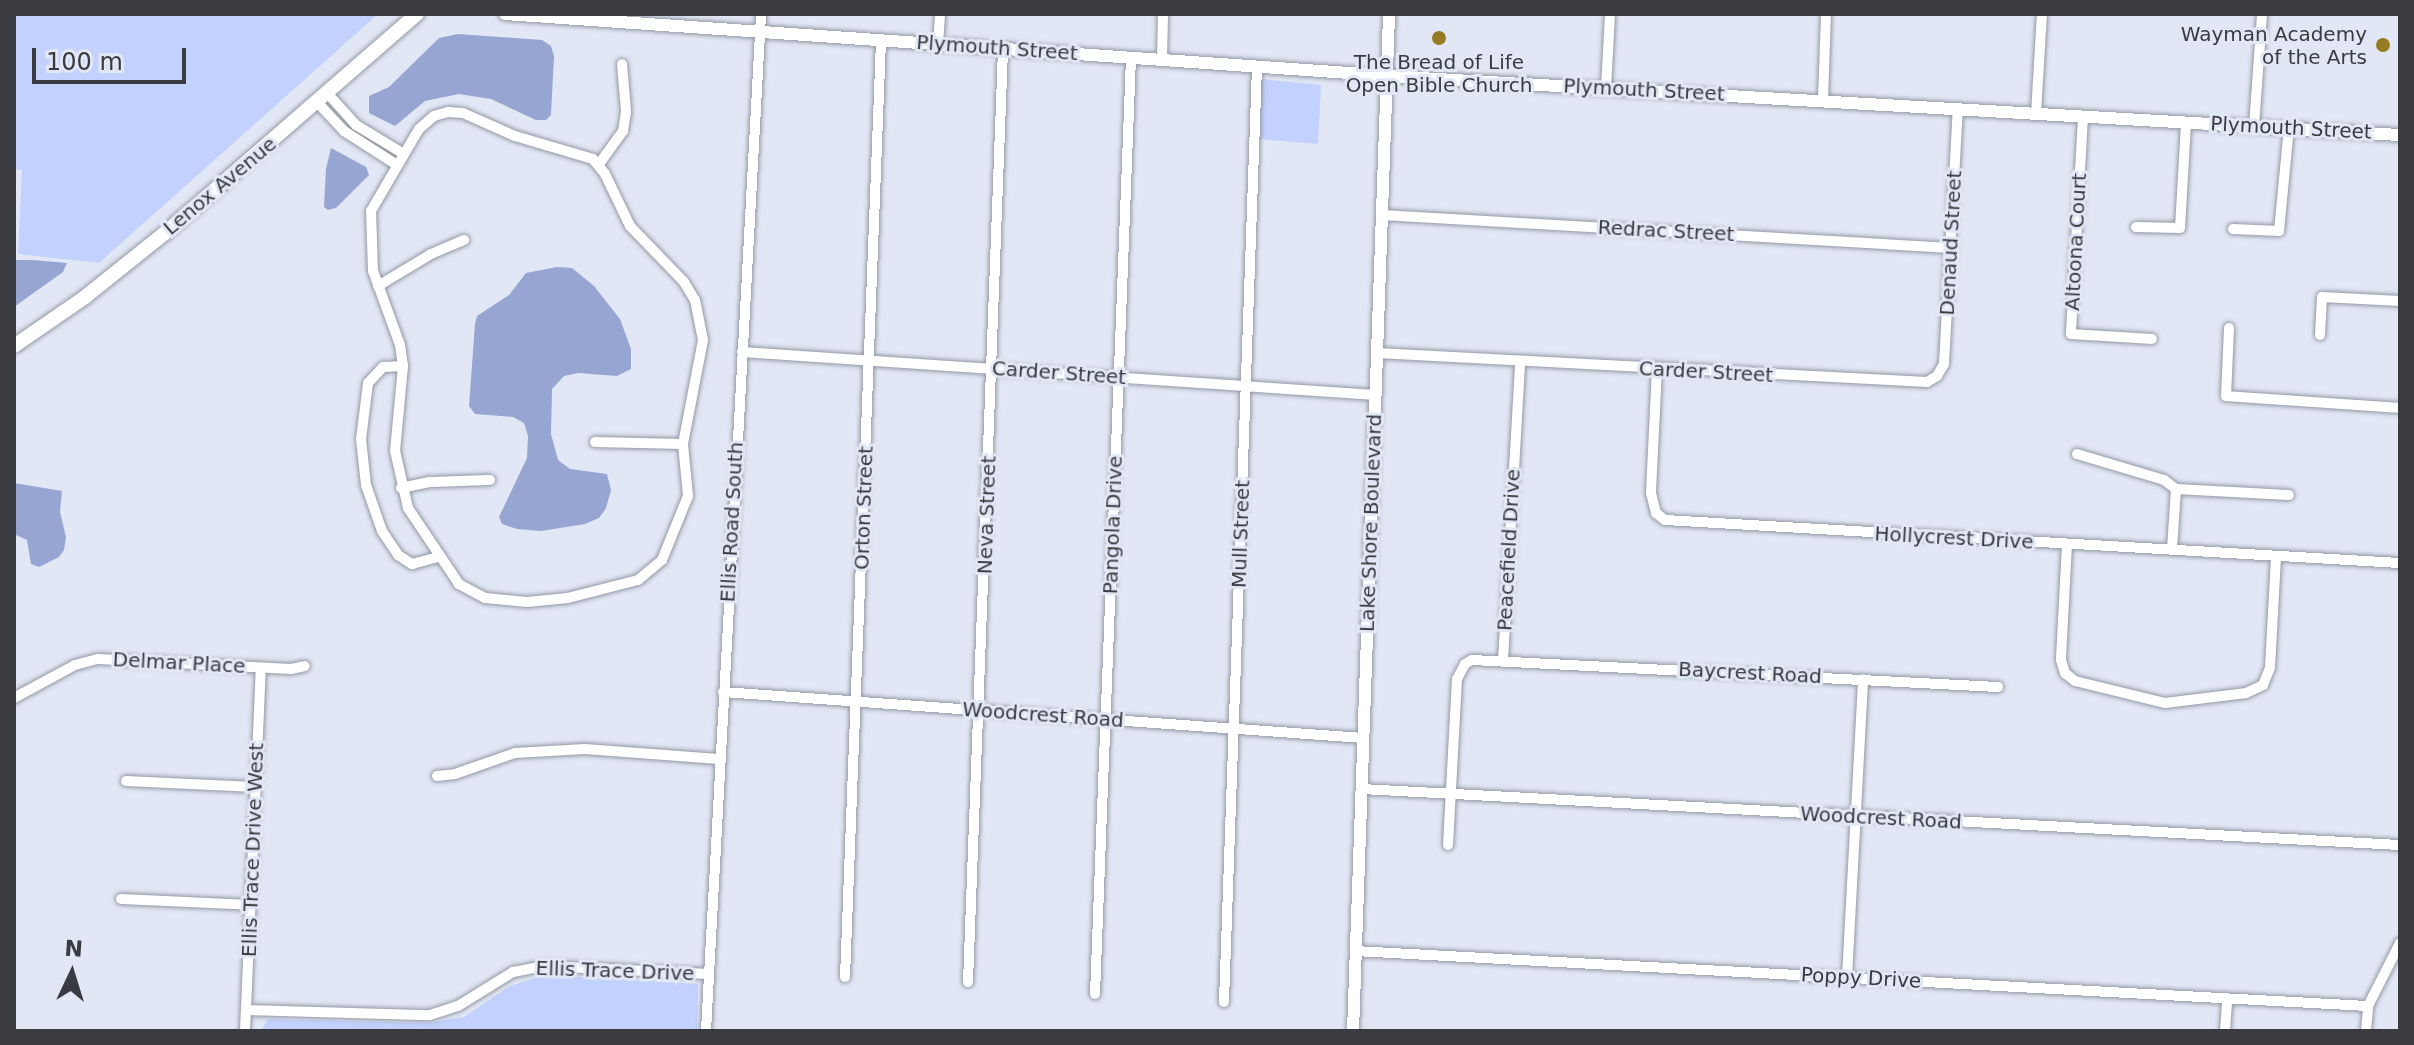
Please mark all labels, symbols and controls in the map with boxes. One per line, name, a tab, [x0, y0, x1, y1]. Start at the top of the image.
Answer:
place label: Wayman Academy of the Arts	[2181, 22, 2367, 69]
marker: The Bread of Life Open Bible Church	[1430, 29, 1448, 47]
street label: Plymouth Street	[916, 30, 1078, 66]
scale bar	[36, 32, 190, 82]
marker: Wayman Academy of the Arts	[2374, 36, 2392, 54]
text: 100 m	[46, 48, 123, 76]
place label: The Bread of Life Open Bible Church	[1346, 50, 1532, 97]
street label: Plymouth Street	[1563, 74, 1725, 106]
street label: Plymouth Street	[2210, 112, 2372, 144]
street label: Lenox Avenue	[159, 132, 281, 240]
street label: Denaud Street	[1935, 170, 1967, 316]
street label: Altoona Court	[2060, 173, 2092, 311]
street label: Redrac Street	[1597, 215, 1735, 247]
street label: Carder Street	[991, 356, 1127, 390]
street label: Carder Street	[1638, 356, 1774, 388]
street label: Lake Shore Boulevard	[1355, 414, 1387, 632]
street label: Ellis Road South	[716, 441, 748, 603]
street label: Orton Street	[850, 446, 878, 570]
street label: Neva Street	[973, 455, 1001, 575]
street label: Pangola Drive	[1099, 455, 1127, 595]
street label: Peacefield Drive	[1493, 468, 1525, 632]
street label: Mull Street	[1227, 480, 1255, 588]
street label: Hollycrest Drive	[1874, 522, 2034, 554]
street label: Delmar Place	[112, 648, 246, 678]
street label: Baycrest Road	[1678, 657, 1822, 689]
street label: Woodcrest Road	[962, 697, 1124, 733]
street label: Ellis Trace Drive West	[237, 742, 269, 958]
street label: Woodcrest Road	[1800, 802, 1962, 834]
north arrow	[32, 933, 112, 1013]
text: N	[64, 935, 84, 962]
street label: Ellis Trace Drive	[535, 956, 695, 986]
street label: Poppy Drive	[1800, 963, 1922, 993]

